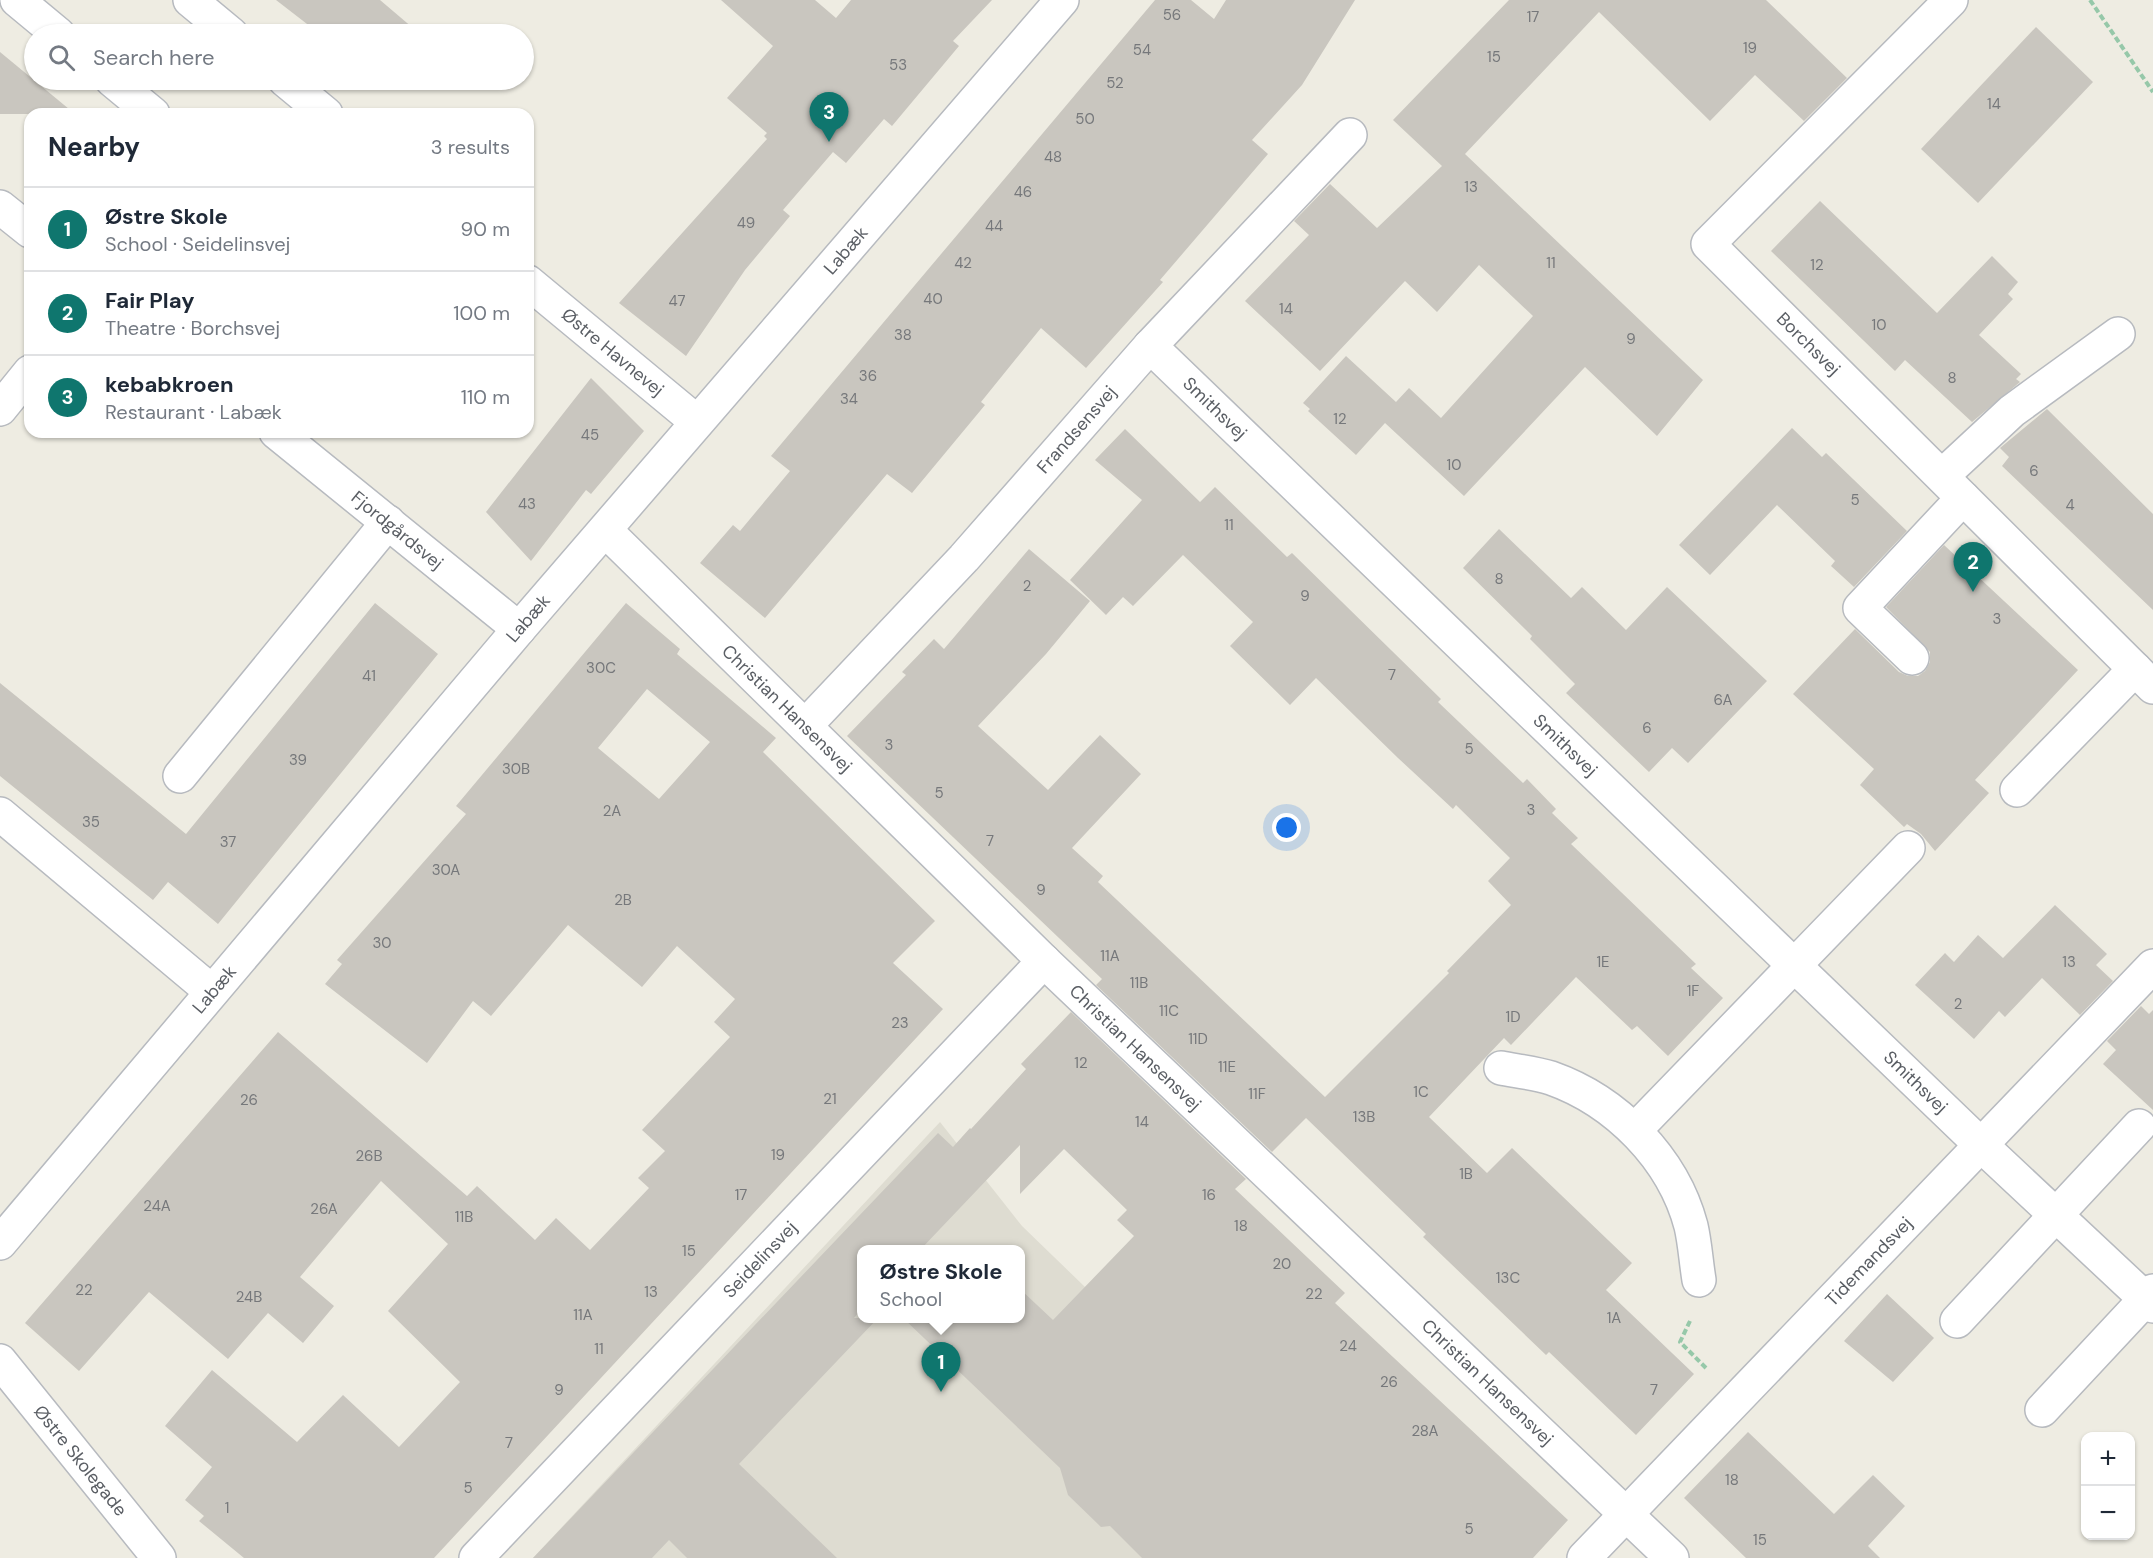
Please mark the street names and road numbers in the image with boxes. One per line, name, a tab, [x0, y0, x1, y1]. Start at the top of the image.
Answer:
street label: Labæk	[818, 221, 873, 280]
street label: Østre Havnevej	[556, 303, 669, 402]
street label: Borchsvej	[1771, 307, 1845, 381]
street label: Smithsvej	[1178, 372, 1252, 445]
street label: Frandsensvej	[1031, 381, 1122, 479]
street label: Fjordgårdsvej	[346, 486, 448, 575]
street label: Labæk	[501, 589, 556, 647]
street label: Christian Hansensvej	[717, 639, 857, 778]
street label: Smithsvej	[1528, 709, 1603, 782]
street label: Labæk	[187, 960, 242, 1019]
street label: Christian Hansensvej	[1064, 979, 1206, 1116]
street label: Smithsvej	[1878, 1046, 1953, 1119]
street label: Tidemandsvej	[1820, 1212, 1918, 1312]
street label: Seidelinsvej	[718, 1216, 802, 1303]
street label: Christian Hansensvej	[1416, 1314, 1559, 1451]
street label: Østre Skolegade	[28, 1400, 132, 1521]

